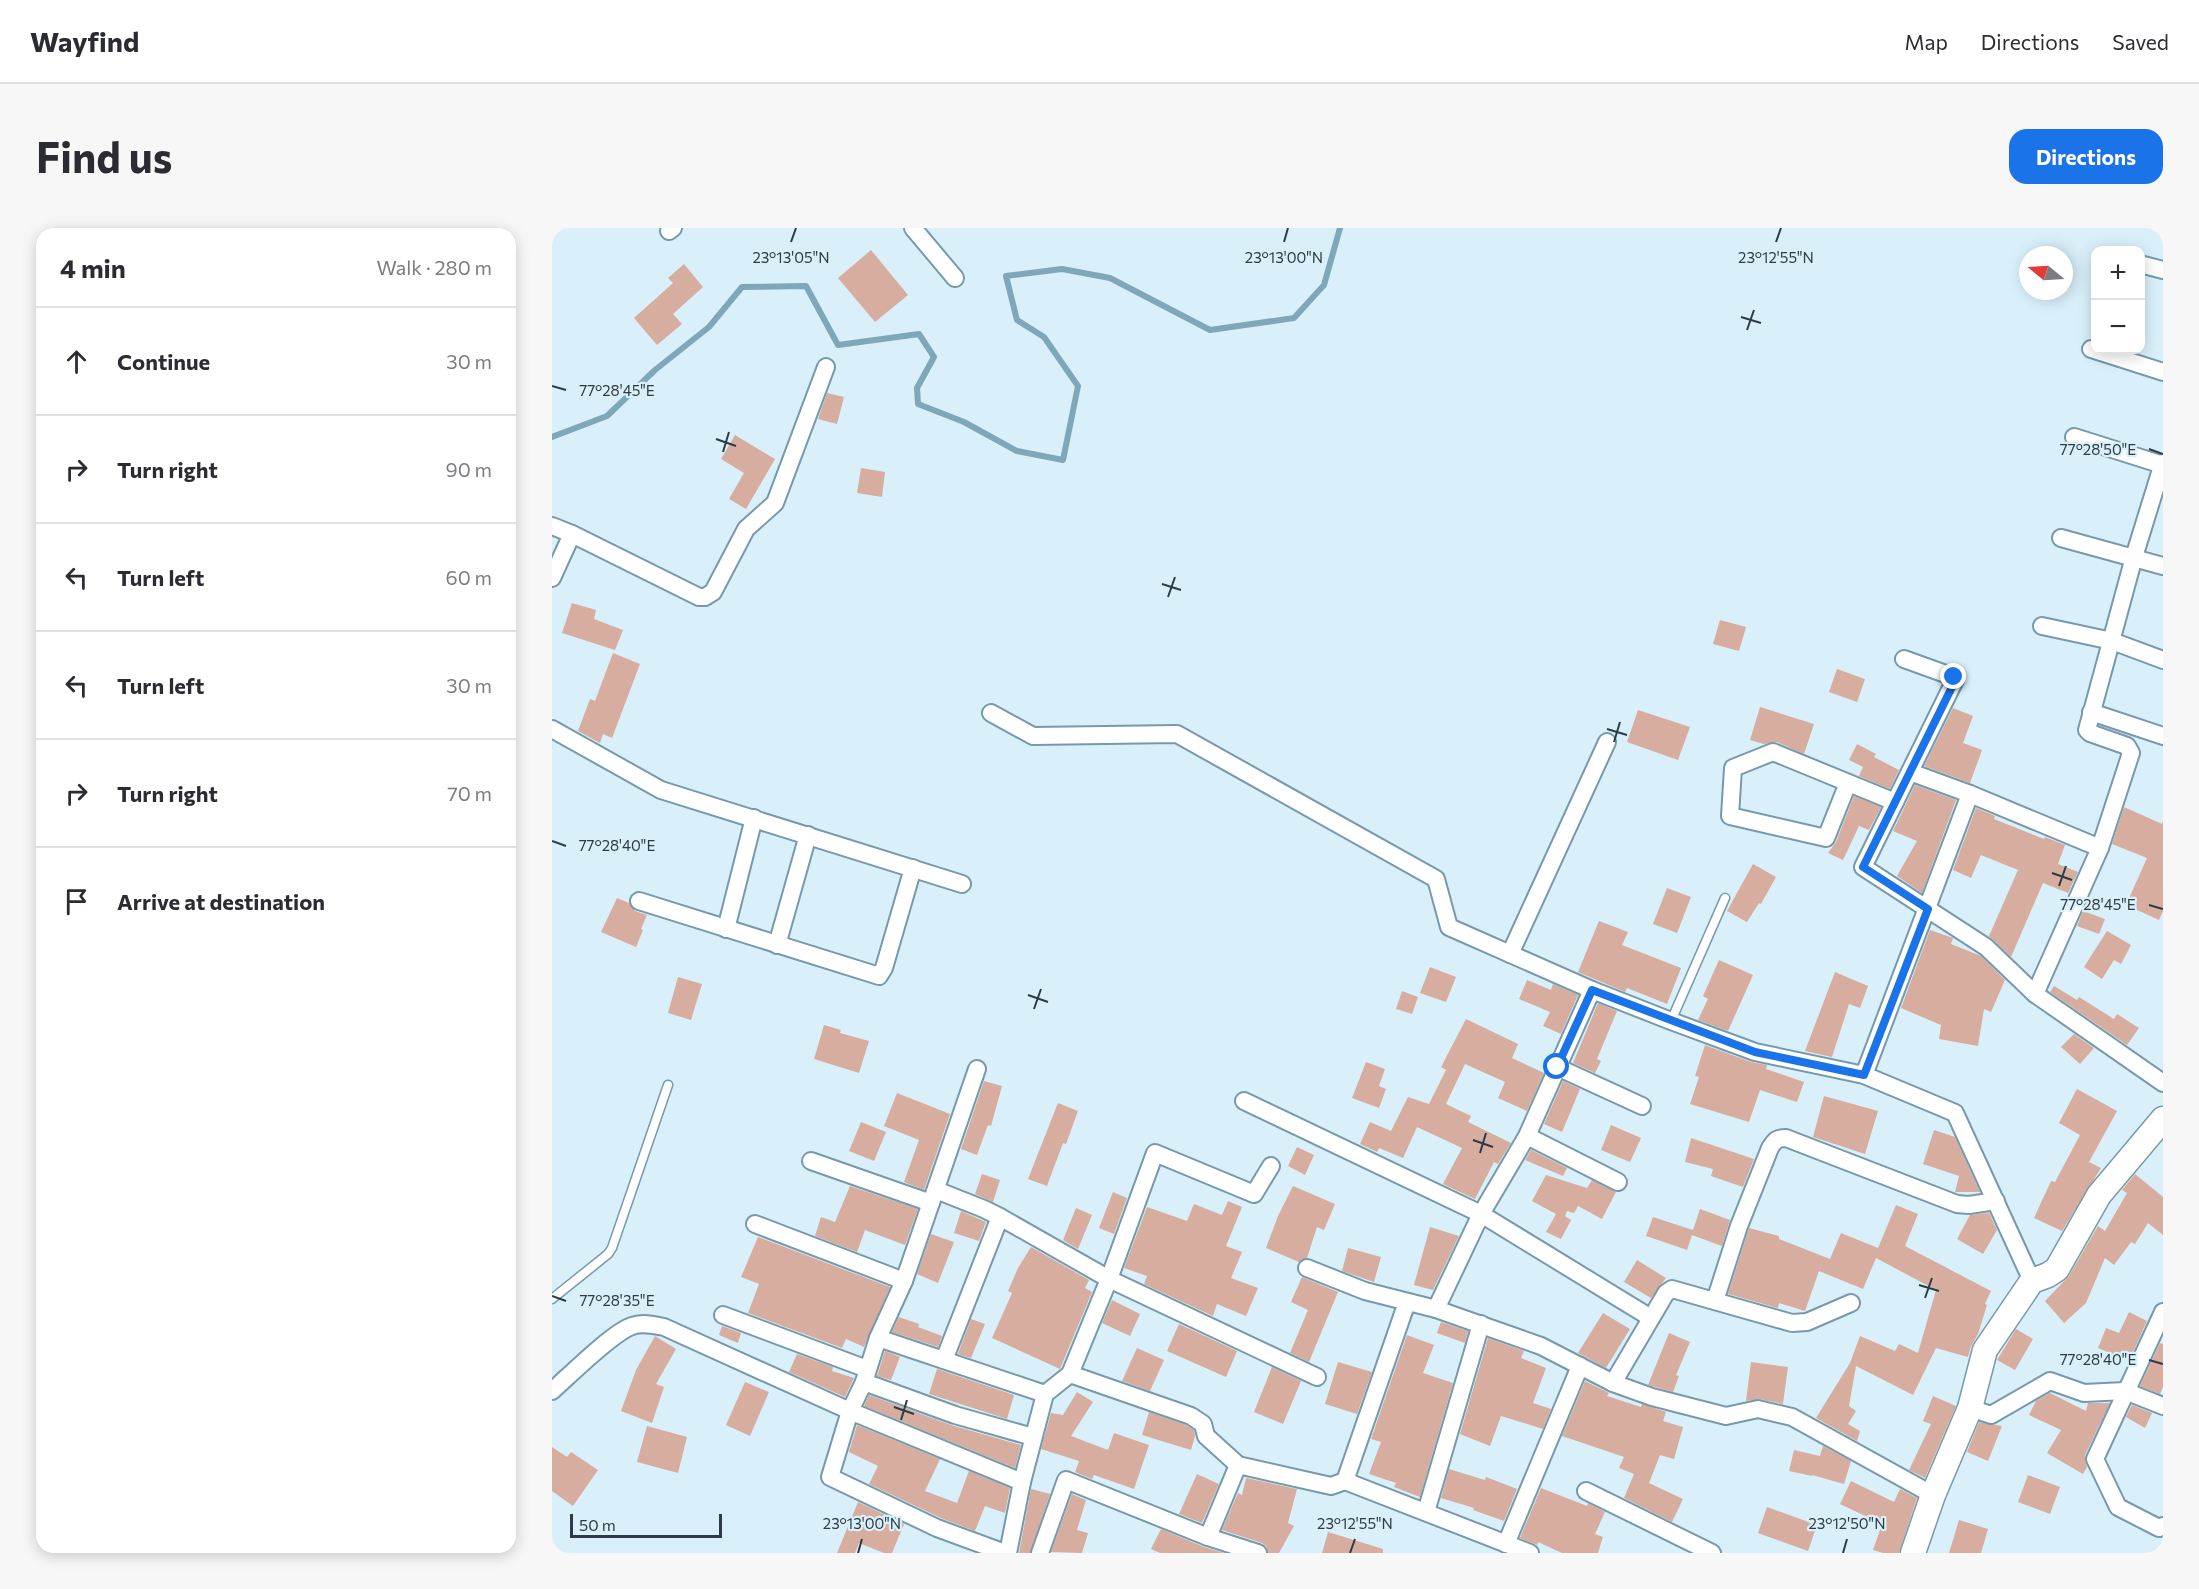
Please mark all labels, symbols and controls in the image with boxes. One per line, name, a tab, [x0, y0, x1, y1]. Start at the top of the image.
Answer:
text: Wayfind	[30, 24, 139, 58]
text: Map	[1905, 29, 1948, 54]
text: Directions	[1981, 29, 2079, 54]
text: Saved	[2112, 29, 2169, 54]
button: Directions	[2009, 129, 2163, 184]
text: Find us	[36, 130, 172, 182]
north arrow	[2019, 246, 2073, 300]
map controls	[2091, 246, 2145, 354]
button: +	[2091, 246, 2145, 300]
text: 23°13'05"N	[752, 248, 830, 266]
text: 23°13'00"N	[1245, 248, 1323, 266]
text: 23°12'55"N	[1738, 248, 1814, 266]
text: 4 min	[60, 252, 126, 283]
text: Walk · 280 m	[376, 255, 492, 279]
button: −	[2091, 300, 2145, 354]
icon: ahead	[60, 345, 93, 378]
text: Continue	[117, 348, 210, 375]
text: 30 m	[446, 349, 492, 373]
text: 77°28'45"E	[579, 381, 655, 399]
text: 77°28'50"E	[2060, 440, 2136, 458]
icon: right	[60, 453, 93, 486]
text: Turn right	[117, 456, 218, 483]
text: 90 m	[446, 457, 492, 481]
icon: left	[60, 561, 93, 594]
text: Turn left	[117, 564, 204, 591]
text: 60 m	[446, 565, 492, 589]
route end	[1940, 663, 1966, 689]
icon: left	[60, 669, 93, 702]
text: Turn left	[117, 672, 204, 699]
text: 30 m	[446, 673, 492, 697]
icon: right	[60, 777, 93, 810]
text: Turn right	[117, 780, 218, 807]
text: 70 m	[447, 781, 492, 805]
text: 77°28'40"E	[579, 836, 655, 854]
icon: arrive	[60, 885, 93, 918]
text: Arrive at destination	[117, 888, 325, 915]
text: 77°28'45"E	[2060, 895, 2136, 913]
route start	[1543, 1053, 1569, 1079]
text: 77°28'35"E	[579, 1291, 655, 1309]
text: 77°28'40"E	[2060, 1350, 2136, 1368]
scale bar	[570, 1511, 722, 1538]
text: 23°13'00"N	[823, 1514, 901, 1532]
text: 23°12'55"N	[1317, 1514, 1393, 1532]
text: 23°12'50"N	[1809, 1514, 1885, 1532]
text: 50 m	[579, 1515, 616, 1534]

